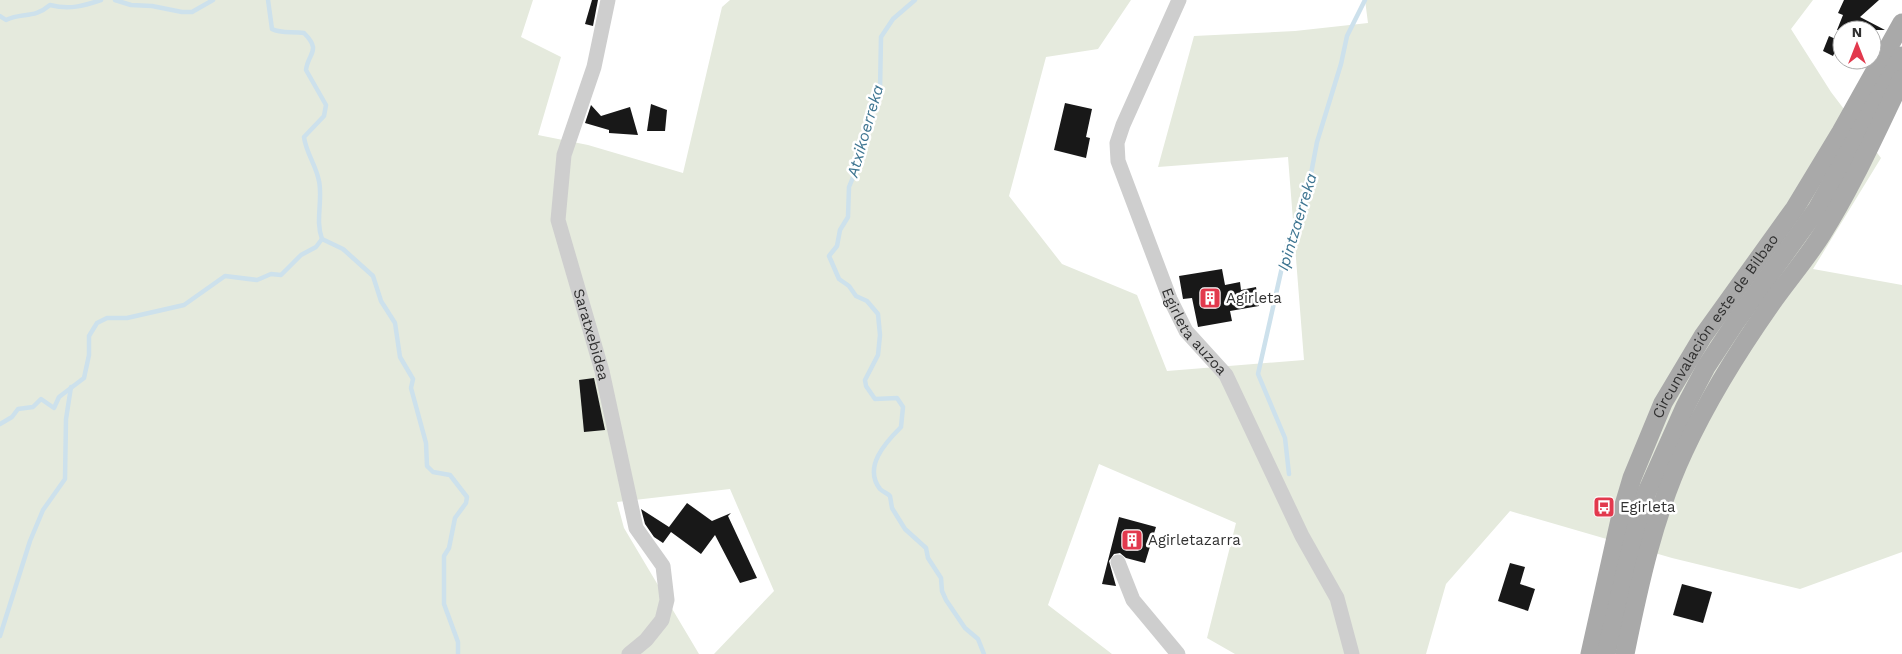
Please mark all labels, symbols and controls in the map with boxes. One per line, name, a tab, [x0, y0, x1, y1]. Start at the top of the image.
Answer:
north arrow	[1832, 20, 1882, 70]
text: N	[1852, 24, 1862, 40]
water label: Atxikoerreka	[842, 83, 887, 180]
water label: Ipintzaerreka	[1273, 171, 1321, 273]
street label: Circunvalación este de Bilbao	[1649, 231, 1782, 421]
street label: Egirleta auzoa	[1158, 285, 1231, 379]
building icon: Agirleta	[1198, 286, 1222, 310]
street label: Saratxebidea	[569, 287, 613, 383]
place label: Agirleta	[1226, 289, 1282, 307]
bus stop icon: Egirleta	[1592, 495, 1616, 519]
place label: Egirleta	[1620, 498, 1676, 516]
building icon: Agirletazarra	[1120, 528, 1144, 552]
place label: Agirletazarra	[1148, 531, 1241, 549]

